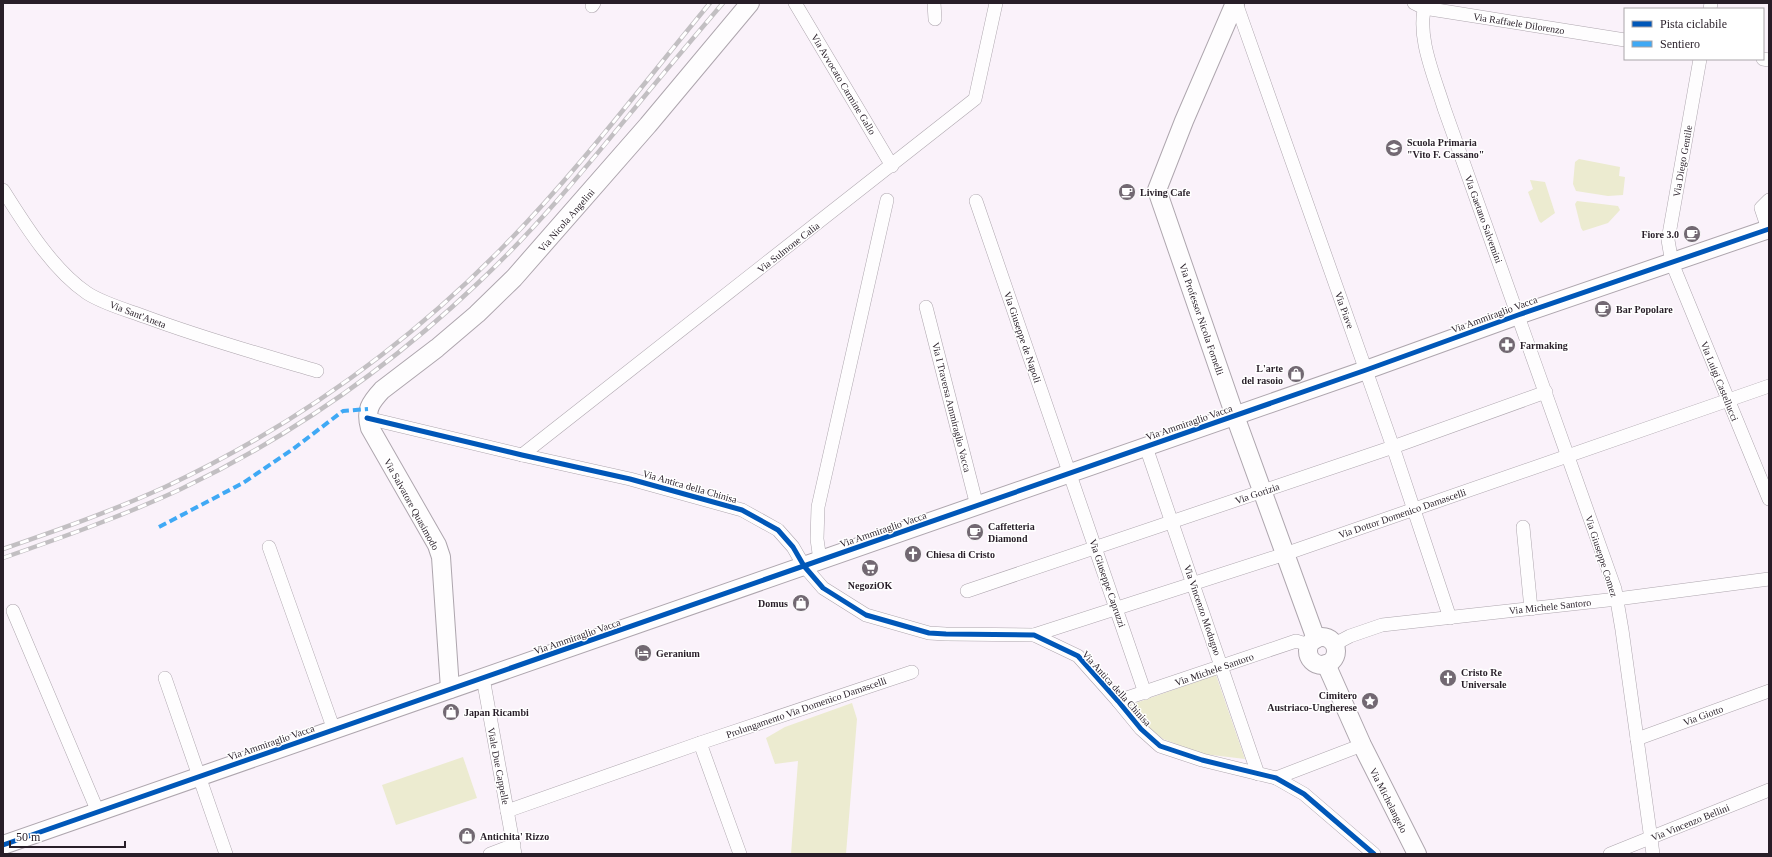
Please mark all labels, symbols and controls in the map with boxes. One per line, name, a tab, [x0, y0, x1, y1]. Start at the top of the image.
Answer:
legend	[1624, 8, 1764, 60]
street label: Via Raffaele Dilorenzo	[1472, 11, 1565, 36]
text: Pista ciclabile	[1660, 17, 1727, 31]
street label: Via Avvocato Carmine Gallo	[809, 32, 878, 137]
text: Sentiero	[1660, 37, 1700, 51]
street label: Via Diego Gentile	[1671, 124, 1694, 198]
place label: Scuola Primaria "Vito F. Cassano"	[1407, 137, 1484, 160]
school or university icon: Scuola Primaria "Vito F. Cassano"	[1384, 138, 1404, 158]
street label: Via Gaetano Salvemini	[1463, 174, 1505, 265]
cafe icon: Living Cafe	[1117, 182, 1137, 202]
street label: Via Nicola Angelini	[536, 186, 597, 254]
place label: Living Cafe	[1140, 187, 1191, 198]
street label: Via Sulmone Calia	[755, 219, 822, 275]
cafe icon: Fiore 3.0	[1682, 224, 1702, 244]
place label: Fiore 3.0	[1641, 229, 1679, 240]
street label: Via Professor Nicola Fornelli	[1177, 262, 1226, 377]
street label: Via Giuseppe de Napoli	[1002, 290, 1043, 384]
street label: Via Piave	[1333, 290, 1356, 331]
street label: Via Ammiraglio Vacca	[1450, 294, 1539, 335]
street label: Via Sant'Aneta	[108, 299, 168, 331]
cafe icon: Bar Popolare	[1593, 299, 1613, 319]
place label: Bar Popolare	[1616, 304, 1673, 315]
pharmacy icon: Farmaking	[1497, 335, 1517, 355]
place label: Farmaking	[1520, 340, 1568, 351]
street label: Via Luigi Castellucci	[1699, 340, 1741, 423]
street label: Via I Traversa Ammiraglio Vacca	[930, 341, 973, 474]
place label: L'arte del rasoio	[1242, 363, 1284, 386]
shop icon: L'arte del rasoio	[1286, 364, 1306, 384]
street label: Via Ammiraglio Vacca	[1144, 402, 1234, 442]
street label: Via Salvatore Quasimodo	[382, 457, 441, 552]
street label: Via Antica della Chinisa	[642, 468, 739, 505]
street label: Via Gorizia	[1233, 481, 1281, 506]
street label: Via Dottor Domenico Damascelli	[1337, 486, 1468, 541]
street label: Via Ammiraglio Vacca	[838, 509, 928, 549]
street label: Via Giuseppe Comez	[1583, 514, 1620, 599]
place label: Caffetteria Diamond	[988, 521, 1035, 544]
cafe icon: Caffetteria Diamond	[965, 522, 985, 542]
street label: Via Giuseppe Capruzzi	[1087, 538, 1128, 629]
church icon: Chiesa di Cristo	[903, 544, 923, 564]
place label: Chiesa di Cristo	[926, 549, 995, 560]
supermarket icon: NegoziOK	[860, 558, 880, 578]
street label: Via Vincenzo Modugno	[1182, 563, 1223, 657]
place label: NegoziOK	[848, 580, 892, 591]
shop icon: Domus	[791, 593, 811, 613]
street label: Via Michele Santoro	[1508, 597, 1592, 616]
place label: Domus	[758, 598, 788, 609]
street label: Via Ammiraglio Vacca	[532, 616, 622, 656]
hotel icon: Geranium	[633, 643, 653, 663]
place label: Geranium	[656, 648, 701, 659]
street label: Via Antica della Chinisa	[1080, 648, 1154, 729]
street label: Via Michele Santoro	[1173, 651, 1255, 688]
place label: Cristo Re Universale	[1461, 667, 1507, 690]
church icon: Cristo Re Universale	[1438, 668, 1458, 688]
street label: Prolungamento Via Domenico Damascelli	[725, 675, 888, 740]
place label: Cimitero Austriaco-Ungherese	[1267, 690, 1358, 713]
place icon: Cimitero Austriaco-Ungherese	[1360, 691, 1380, 711]
shop icon: Japan Ricambi	[441, 702, 461, 722]
street label: Via Giotto	[1682, 703, 1725, 728]
place label: Japan Ricambi	[464, 707, 529, 718]
street label: Via Ammiraglio Vacca	[226, 722, 316, 762]
street label: Viale Due Cappelle	[486, 727, 511, 806]
street label: Via Michelangelo	[1367, 766, 1410, 835]
street label: Via Vincenzo Bellini	[1649, 802, 1731, 843]
scale bar	[10, 823, 125, 849]
shop icon: Antichita' Rizzo	[457, 826, 477, 846]
text: 50 m	[16, 830, 41, 844]
place label: Antichita' Rizzo	[480, 831, 549, 842]

